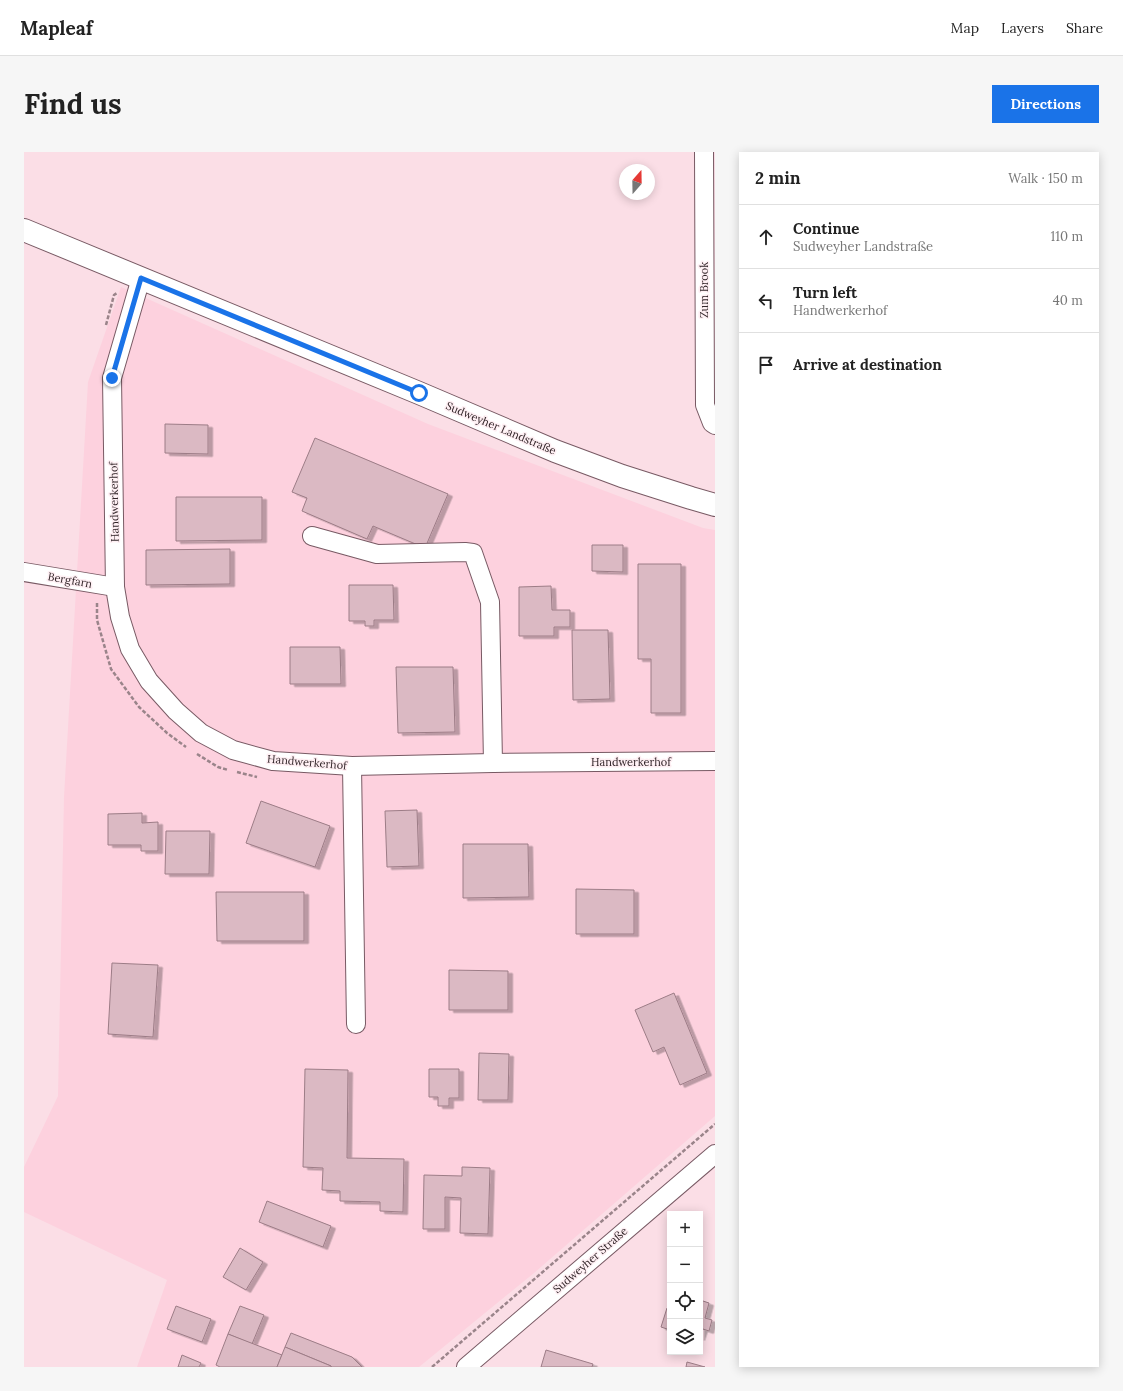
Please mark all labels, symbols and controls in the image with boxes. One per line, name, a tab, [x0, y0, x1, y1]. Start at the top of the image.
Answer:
text: Mapleaf	[20, 16, 93, 40]
text: Map	[951, 19, 979, 37]
text: Layers	[1001, 19, 1044, 37]
text: Share	[1066, 19, 1103, 37]
button: Directions	[992, 85, 1099, 123]
text: Find us	[24, 86, 122, 122]
north arrow	[619, 164, 655, 200]
text: 2 min	[755, 167, 801, 189]
text: Walk · 150 m	[1008, 170, 1083, 187]
text: Continue	[793, 219, 859, 238]
icon: ahead	[755, 226, 777, 248]
text: 110 m	[1050, 228, 1083, 245]
text: Sudweyher Landstraße	[793, 238, 933, 255]
street label: Zum Brook	[697, 262, 711, 318]
text: Turn left	[793, 283, 857, 302]
icon: left	[755, 290, 777, 312]
text: 40 m	[1053, 292, 1083, 309]
text: Handwerkerhof	[793, 302, 887, 319]
icon: arrive	[755, 354, 777, 376]
text: Arrive at destination	[793, 355, 942, 374]
route end	[103, 369, 121, 387]
route start	[410, 384, 428, 402]
street label: Sudweyher Landstraße	[444, 398, 558, 458]
street label: Handwerkerhof	[106, 461, 122, 542]
street label: Bergfarn	[47, 569, 94, 591]
street label: Handwerkerhof	[267, 752, 349, 773]
street label: Handwerkerhof	[591, 755, 672, 769]
map controls	[667, 1211, 703, 1355]
button: +	[667, 1211, 703, 1247]
street label: Sudweyher Straße	[550, 1224, 630, 1296]
button: −	[667, 1247, 703, 1283]
button: locate	[667, 1283, 703, 1319]
button: layers	[667, 1319, 703, 1355]

